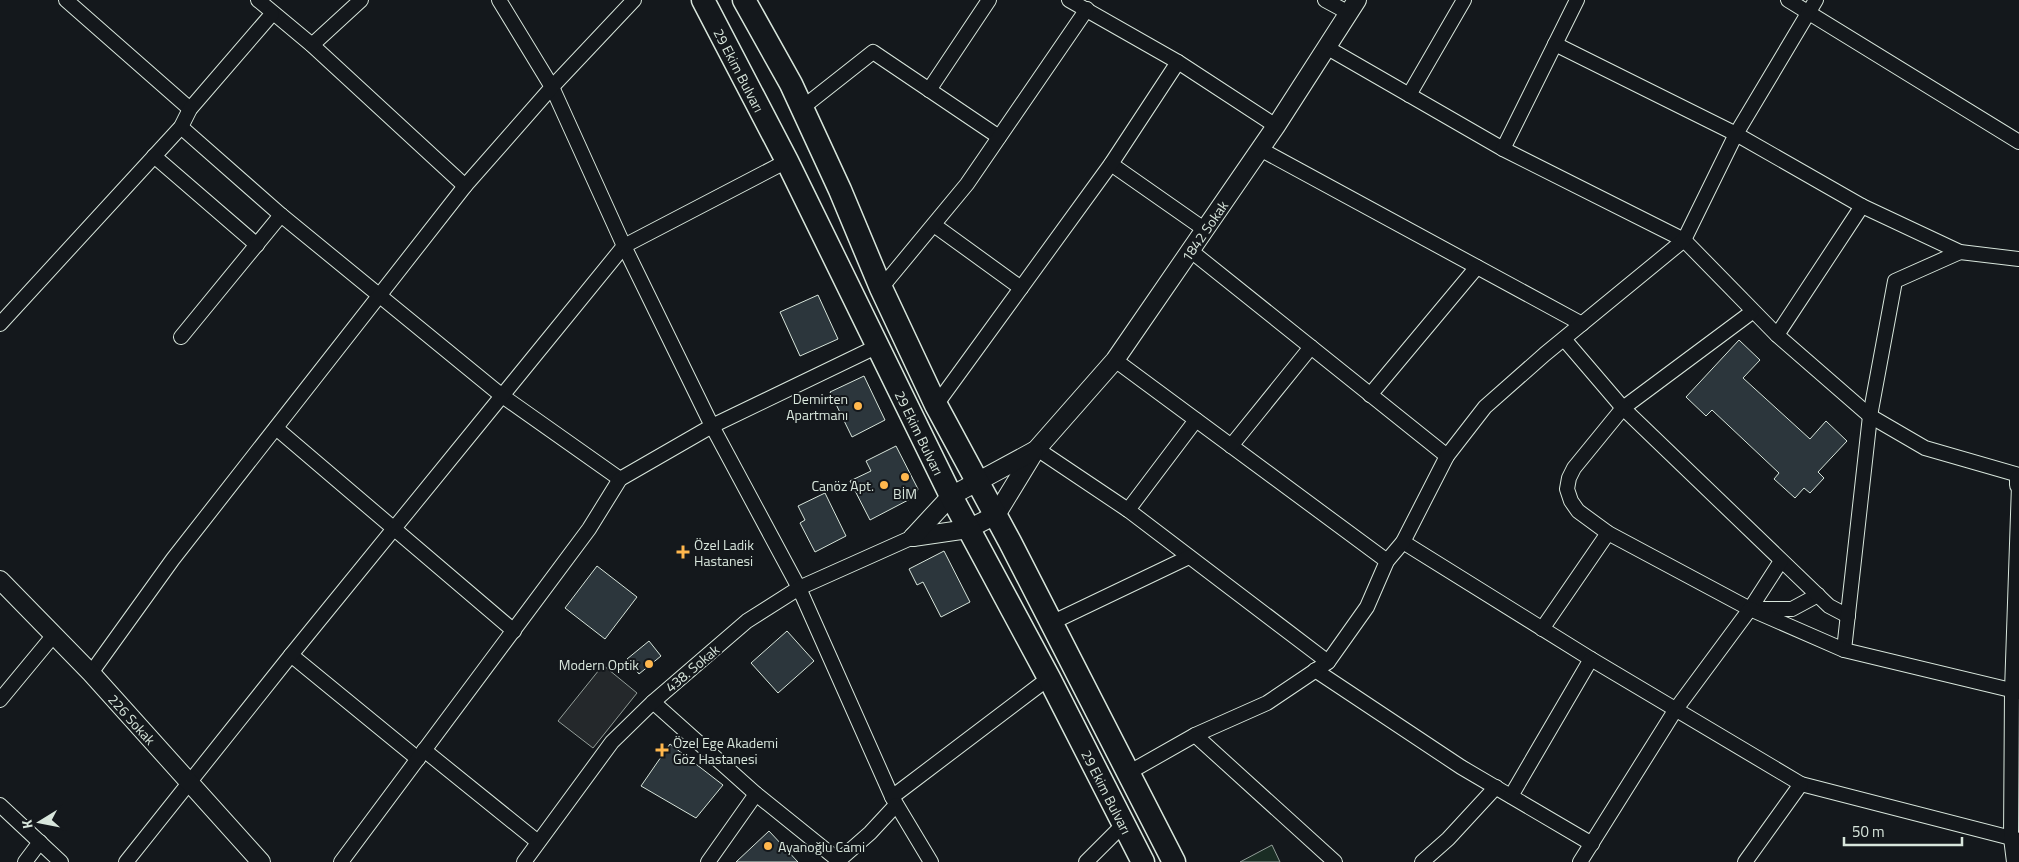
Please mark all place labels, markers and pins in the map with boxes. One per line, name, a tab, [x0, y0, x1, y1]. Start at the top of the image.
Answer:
place label: Demirten Apartmanı	[786, 388, 848, 425]
marker: Demirten Apartmanı	[852, 400, 864, 412]
marker: BİM	[899, 471, 911, 483]
place label: Canöz Apt.	[811, 475, 874, 496]
marker: Canöz Apt.	[878, 479, 890, 491]
place label: BİM	[893, 483, 917, 504]
place label: Özel Ladik Hastanesi	[694, 534, 754, 571]
marker: Özel Ladik Hastanesi	[676, 545, 690, 559]
place label: Modern Optik	[559, 654, 639, 675]
marker: Modern Optik	[643, 658, 655, 670]
place label: Özel Ege Akademi Göz Hastanesi	[673, 732, 778, 769]
marker: Özel Ege Akademi Göz Hastanesi	[655, 743, 669, 757]
place label: Ayanoğlu Cami	[778, 836, 865, 857]
marker: Ayanoğlu Cami	[762, 840, 774, 852]

